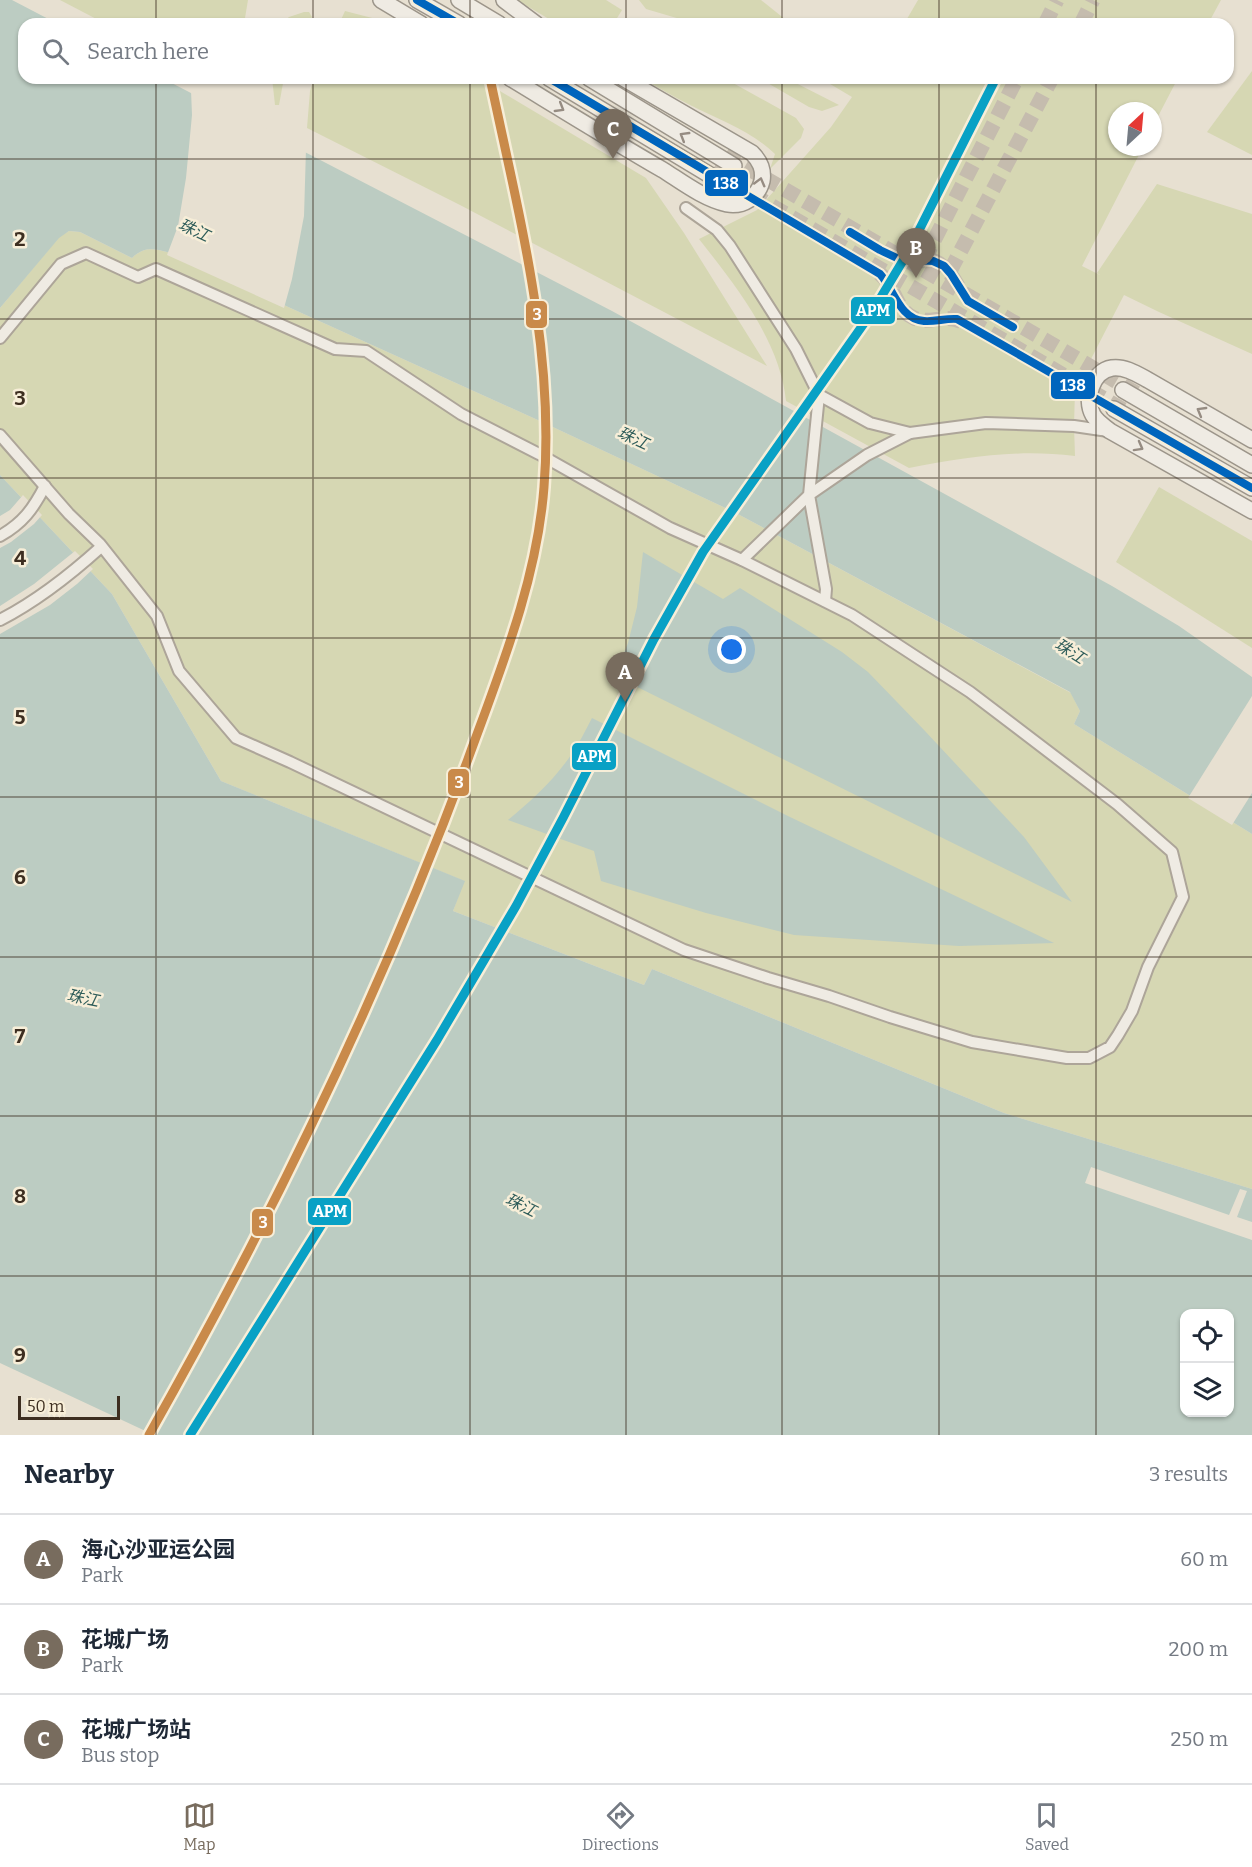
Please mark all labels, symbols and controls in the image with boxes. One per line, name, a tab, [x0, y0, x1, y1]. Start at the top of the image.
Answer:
search box	[18, 18, 1234, 84]
icon: search	[39, 35, 72, 68]
text: Search here	[87, 38, 209, 65]
one-way arrow	[554, 101, 564, 113]
north arrow	[1108, 102, 1162, 156]
pin: C	[594, 110, 632, 159]
one-way arrow	[680, 131, 690, 143]
line badge: 138	[704, 169, 749, 197]
text: 138	[713, 174, 739, 193]
one-way arrow	[752, 177, 765, 187]
water label: 珠江	[175, 215, 214, 246]
text: 2	[14, 227, 26, 251]
pin: B	[896, 228, 936, 278]
line badge: APM	[850, 296, 896, 325]
line badge: 3	[525, 300, 548, 329]
text: APM	[856, 301, 890, 320]
text: 3	[532, 305, 542, 324]
line badge: 138	[1050, 371, 1096, 400]
text: 138	[1060, 376, 1086, 395]
text: 3	[14, 386, 26, 410]
one-way arrow	[1197, 406, 1207, 418]
water label: 珠江	[614, 423, 653, 454]
one-way arrow	[1133, 440, 1144, 451]
text: 4	[14, 546, 26, 570]
water label: 珠江	[1051, 634, 1090, 669]
your location	[717, 635, 746, 664]
pin: A	[606, 652, 644, 702]
text: 5	[15, 705, 26, 729]
line badge: APM	[571, 742, 617, 771]
text: APM	[577, 747, 611, 766]
line badge: 3	[447, 768, 470, 797]
text: 3	[454, 773, 464, 792]
text: 6	[14, 865, 26, 889]
water label: 珠江	[65, 986, 102, 1011]
text: 7	[15, 1024, 26, 1048]
text: 8	[14, 1184, 26, 1208]
water label: 珠江	[502, 1189, 541, 1221]
line badge: APM	[307, 1197, 352, 1226]
text: APM	[313, 1202, 347, 1221]
line badge: 3	[251, 1208, 274, 1237]
text: 3	[258, 1213, 268, 1232]
map controls	[1180, 1309, 1234, 1417]
button: locate	[1180, 1309, 1234, 1363]
text: 9	[14, 1343, 26, 1367]
button: layers	[1180, 1363, 1234, 1417]
scale bar	[18, 1393, 120, 1420]
text: 50 m	[27, 1397, 64, 1416]
text: Nearby	[24, 1459, 114, 1490]
text: 3 results	[1149, 1462, 1228, 1486]
text: 海心沙亚运公园	[81, 1536, 235, 1563]
text: A	[36, 1547, 51, 1571]
text: 60 m	[1180, 1547, 1228, 1571]
text: Park	[81, 1563, 123, 1587]
text: 花城广场	[81, 1626, 169, 1653]
text: B	[37, 1637, 50, 1661]
text: 200 m	[1168, 1637, 1228, 1661]
text: Park	[81, 1653, 123, 1677]
text: 花城广场站	[81, 1716, 191, 1743]
text: C	[37, 1727, 50, 1751]
text: 250 m	[1171, 1727, 1228, 1751]
text: Bus stop	[81, 1743, 159, 1767]
tab: Map	[183, 1799, 216, 1854]
tab: Directions	[582, 1799, 659, 1854]
tab: Saved	[1025, 1799, 1069, 1854]

